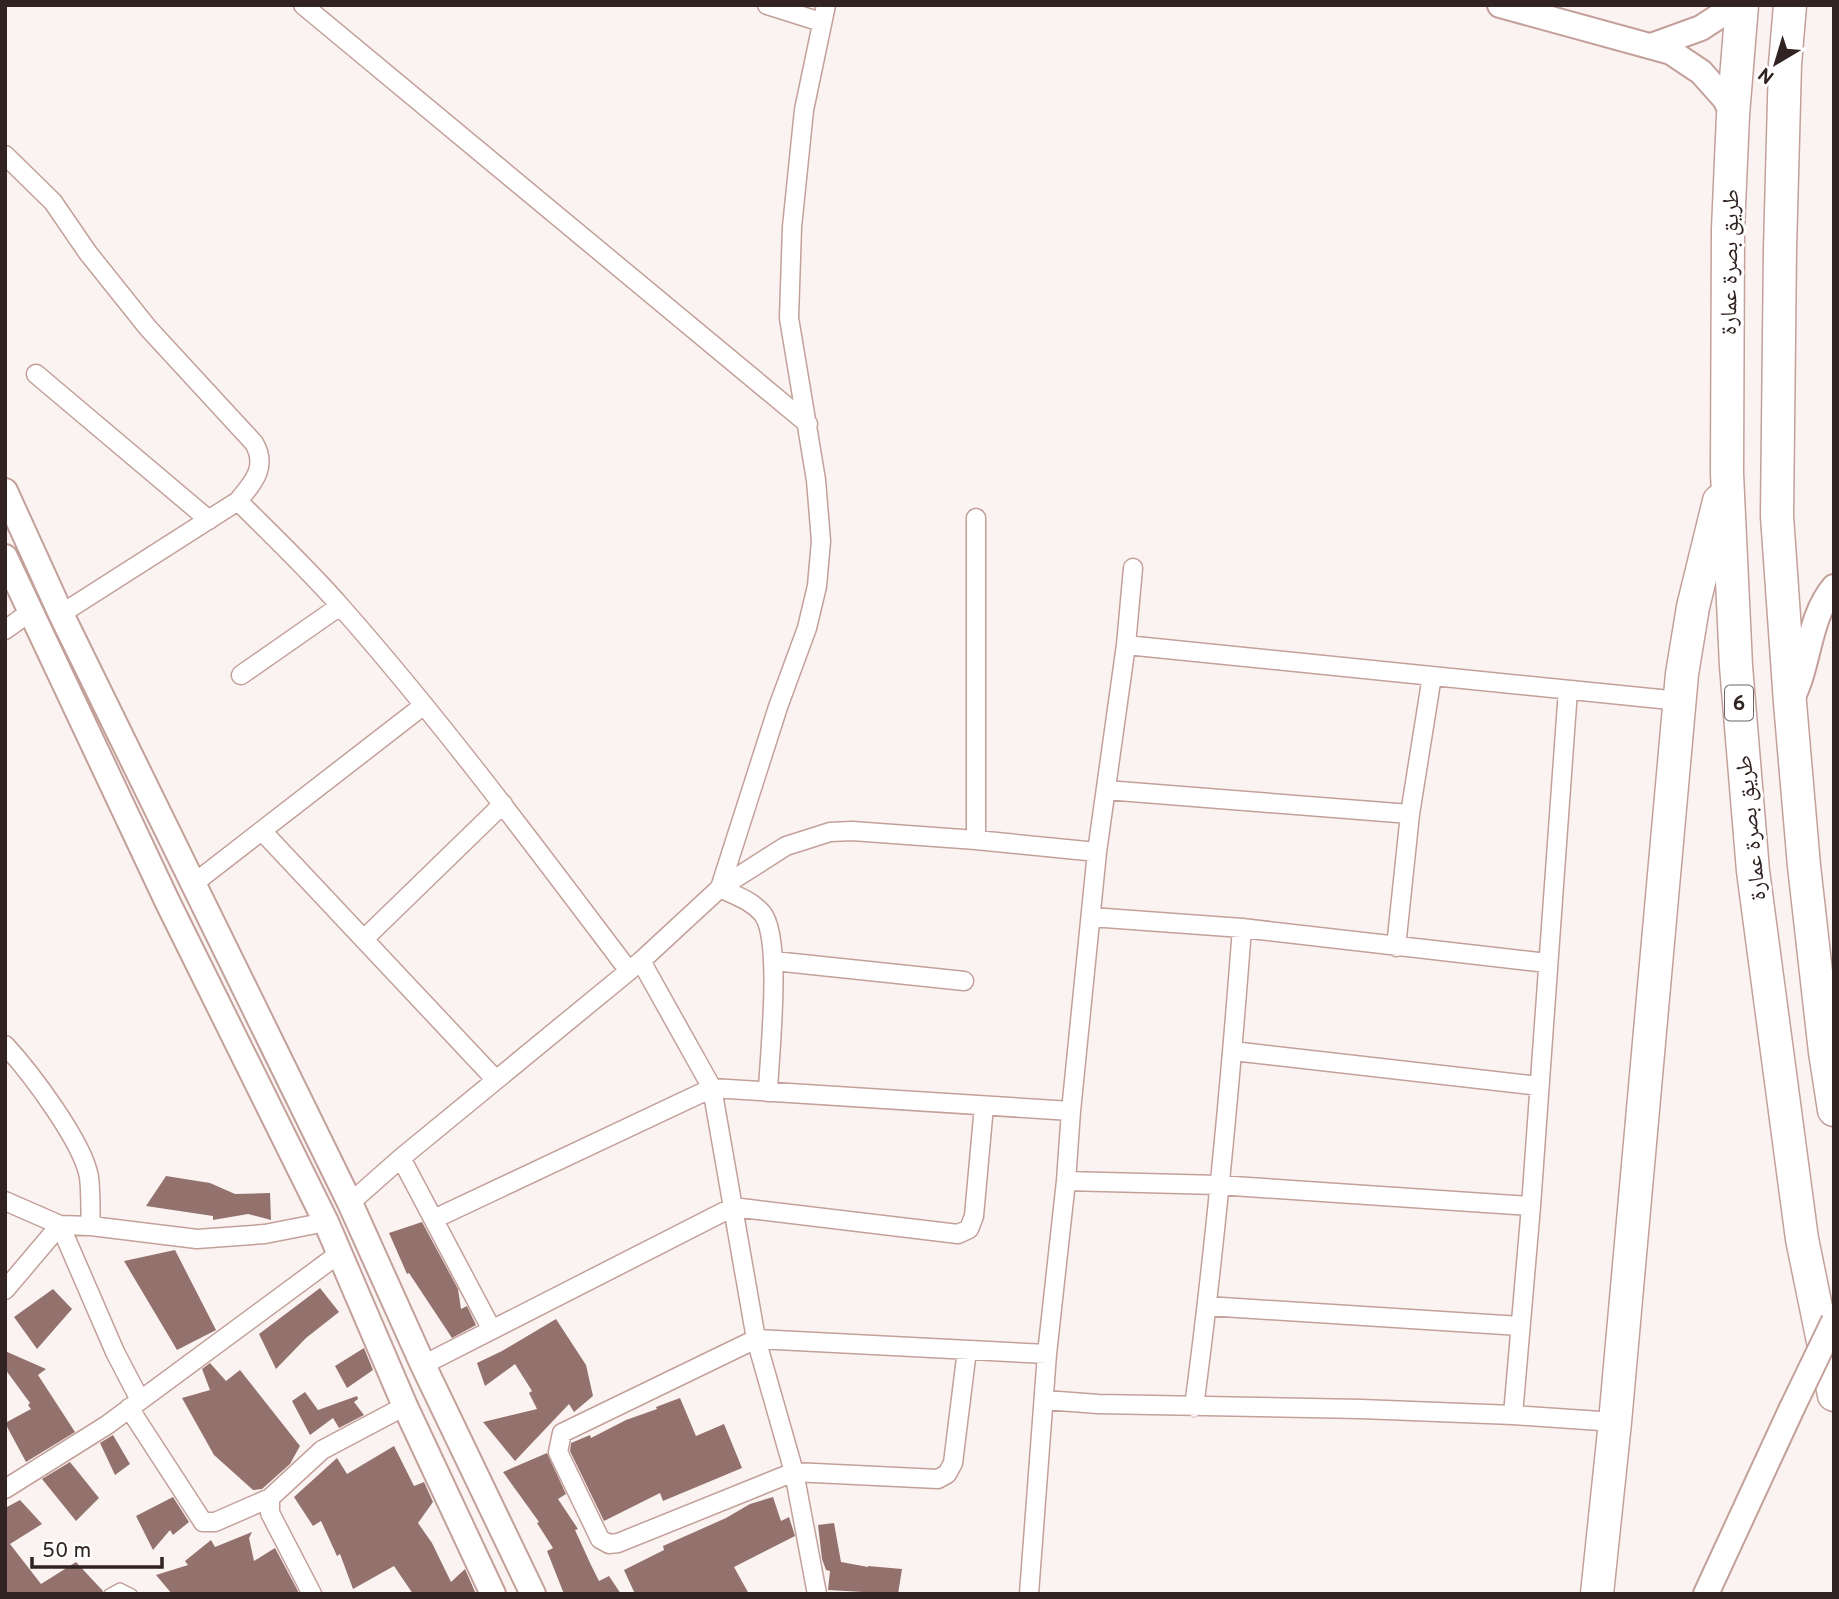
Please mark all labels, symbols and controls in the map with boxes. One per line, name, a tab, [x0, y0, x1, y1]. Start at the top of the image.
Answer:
north arrow	[1741, 28, 1811, 98]
text: N	[1754, 61, 1780, 88]
street label: طريق بصرة عمارة	[1716, 189, 1747, 335]
road number: 6	[1725, 686, 1753, 720]
street label: طريق بصرة عمارة	[1730, 754, 1775, 902]
scale bar	[32, 1526, 161, 1570]
text: 50 m	[42, 1538, 91, 1565]

